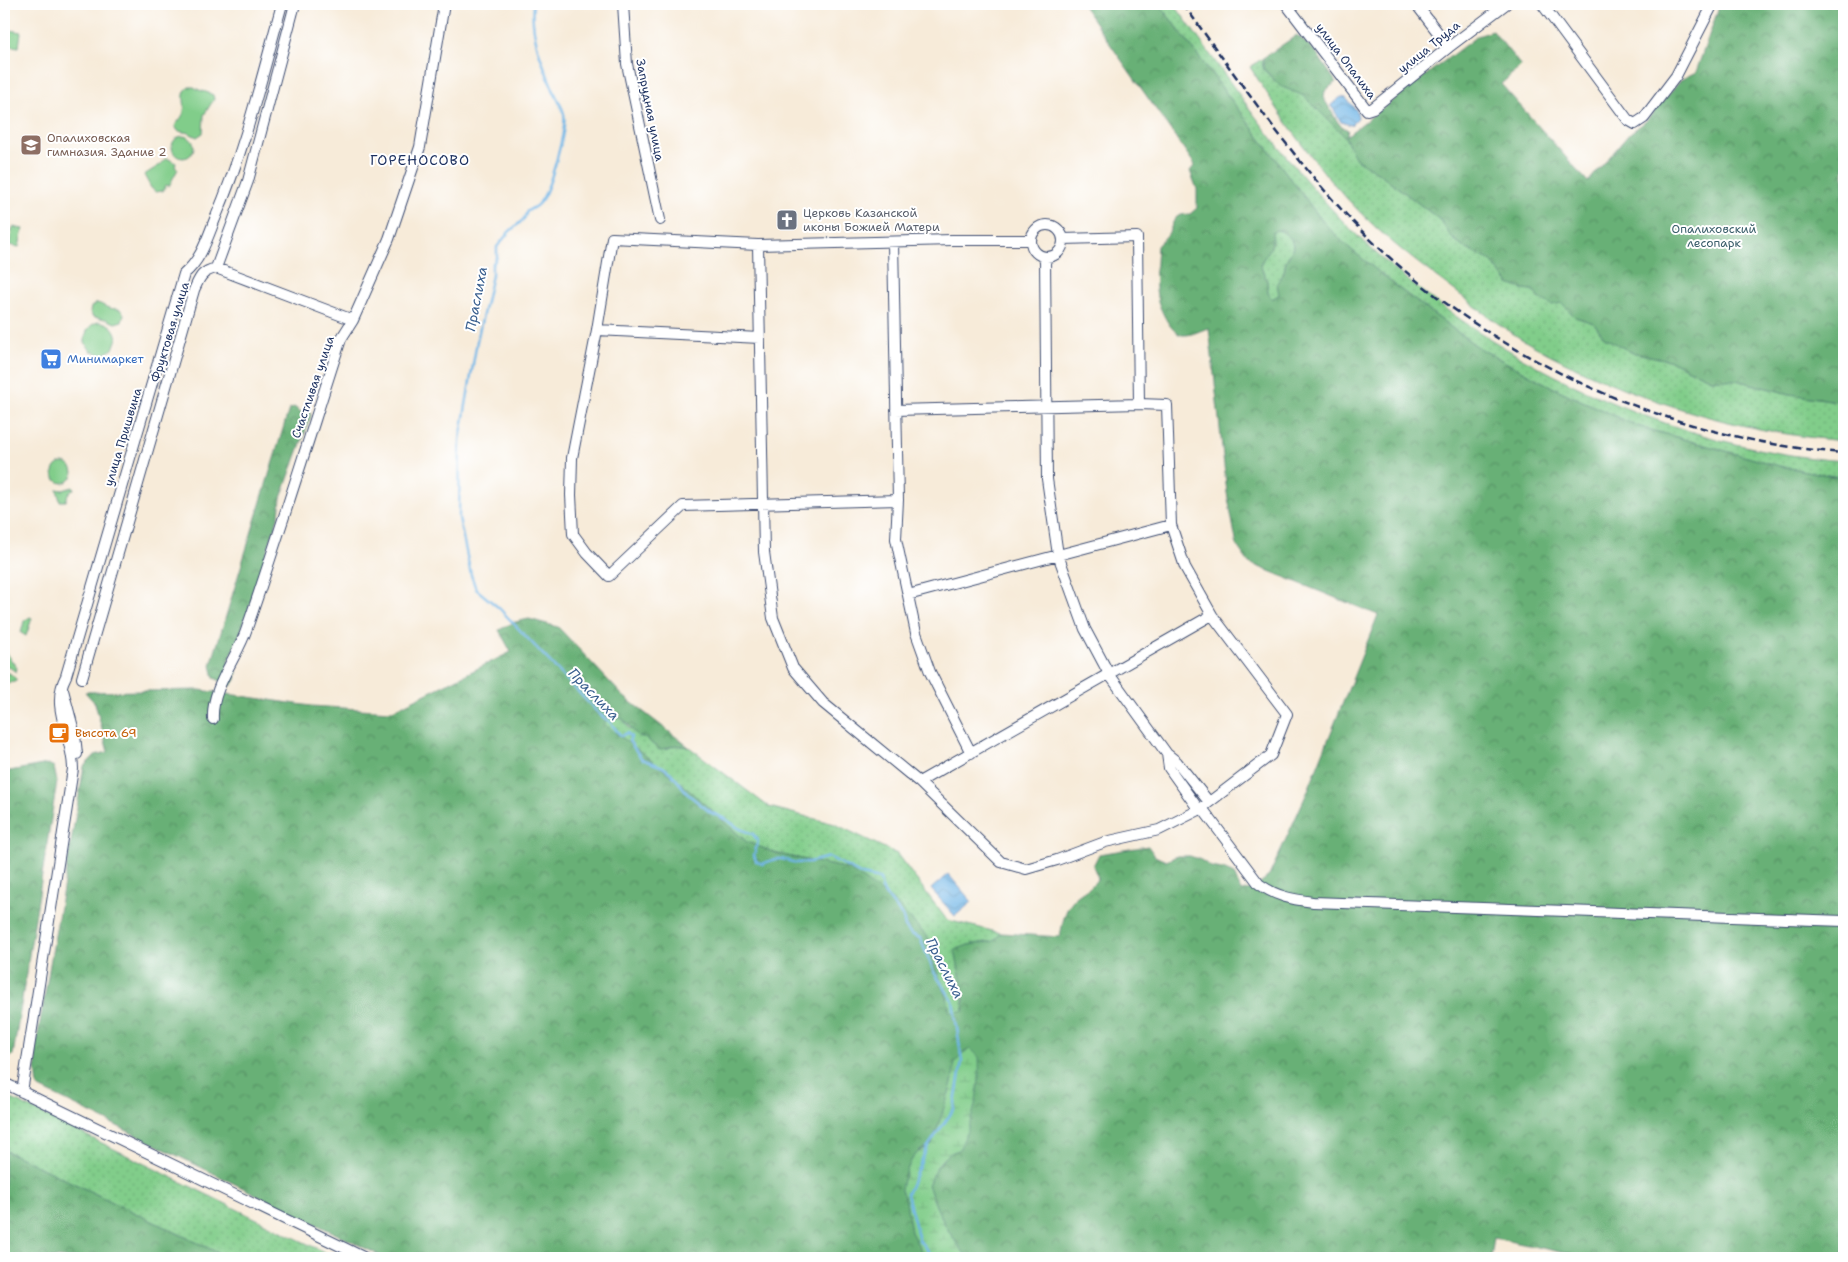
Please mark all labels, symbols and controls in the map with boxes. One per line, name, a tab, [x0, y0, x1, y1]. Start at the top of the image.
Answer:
street label: улица Труда	[1395, 17, 1464, 77]
street label: улица Опалиха	[1312, 20, 1380, 103]
street label: Запрудная улица	[632, 57, 668, 163]
place label: Опалиховская гимназия. Здание 2	[47, 130, 167, 160]
school or university icon: Опалиховская гимназия. Здание 2	[19, 133, 43, 157]
district label: ГОРЕНОСОВО	[370, 151, 470, 169]
place label: Церковь Казанской иконы Божией Матери	[803, 205, 940, 235]
church icon: Церковь Казанской иконы Божией Матери	[775, 208, 799, 232]
park label: Опалиховский лесопарк	[1672, 221, 1757, 251]
water label: Праслиха	[461, 265, 491, 333]
street label: Фруктовая улица	[147, 279, 193, 384]
street label: Счастливая улица	[288, 333, 338, 440]
supermarket icon: Минимаркет	[39, 347, 63, 371]
place label: Минимаркет	[67, 351, 145, 367]
street label: улица Пришвина	[100, 385, 146, 488]
water label: Праслиха	[565, 664, 623, 724]
cafe icon: Высота 69	[47, 721, 71, 745]
place label: Высота 69	[75, 725, 137, 741]
water label: Праслиха	[922, 935, 968, 1001]

